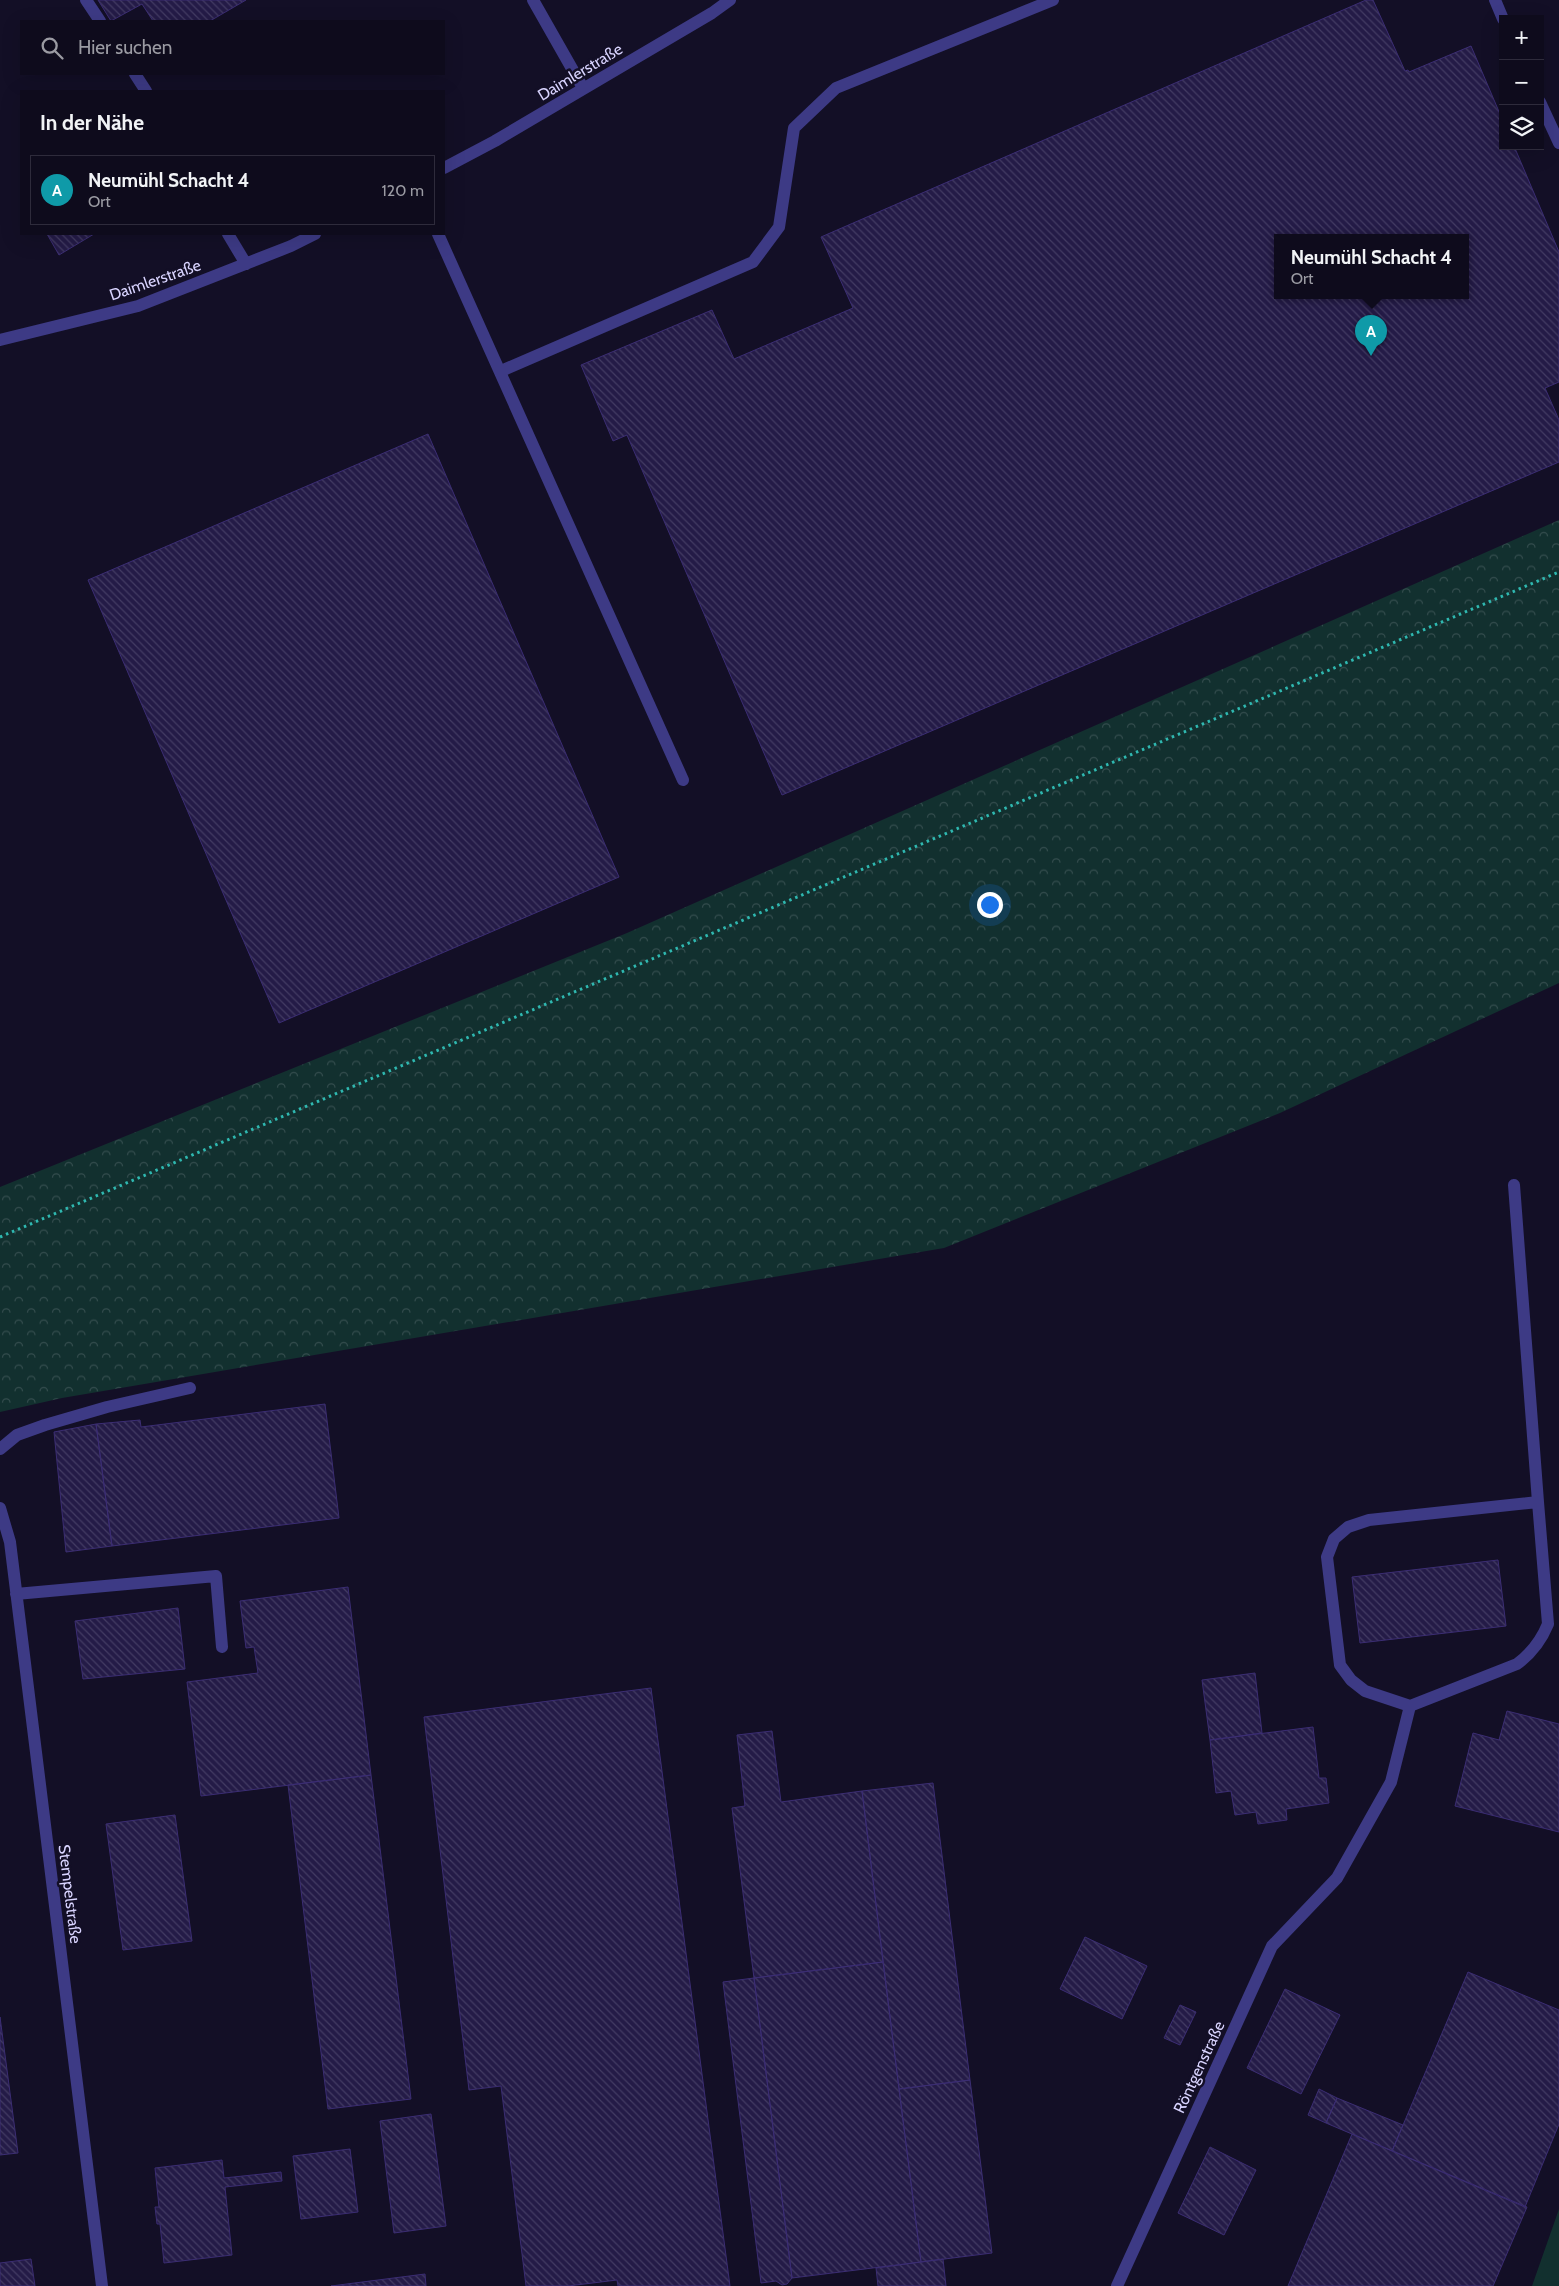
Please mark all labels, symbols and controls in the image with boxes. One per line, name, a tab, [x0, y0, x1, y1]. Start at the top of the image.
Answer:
map controls	[1499, 15, 1544, 150]
button: +	[1499, 15, 1544, 60]
search box	[20, 20, 445, 75]
icon: search	[38, 34, 66, 62]
text: Hier suchen	[78, 36, 172, 59]
street label: Daimlerstraße	[534, 39, 626, 105]
button: −	[1499, 60, 1544, 105]
button: layers	[1499, 105, 1544, 150]
text: In der Nähe	[40, 110, 144, 135]
text: Neumühl Schacht 4	[88, 169, 249, 192]
text: A	[52, 181, 62, 200]
text: 120 m	[382, 181, 424, 200]
text: Ort	[88, 192, 111, 211]
popup	[1274, 234, 1469, 299]
text: Neumühl Schacht 4	[1291, 246, 1452, 269]
street label: Daimlerstraße	[107, 255, 203, 305]
text: Ort	[1291, 269, 1314, 288]
pin: A	[1355, 315, 1387, 356]
your location	[977, 892, 1003, 918]
street label: Stempelstraße	[55, 1843, 85, 1945]
street label: Röntgenstraße	[1169, 2018, 1229, 2116]

